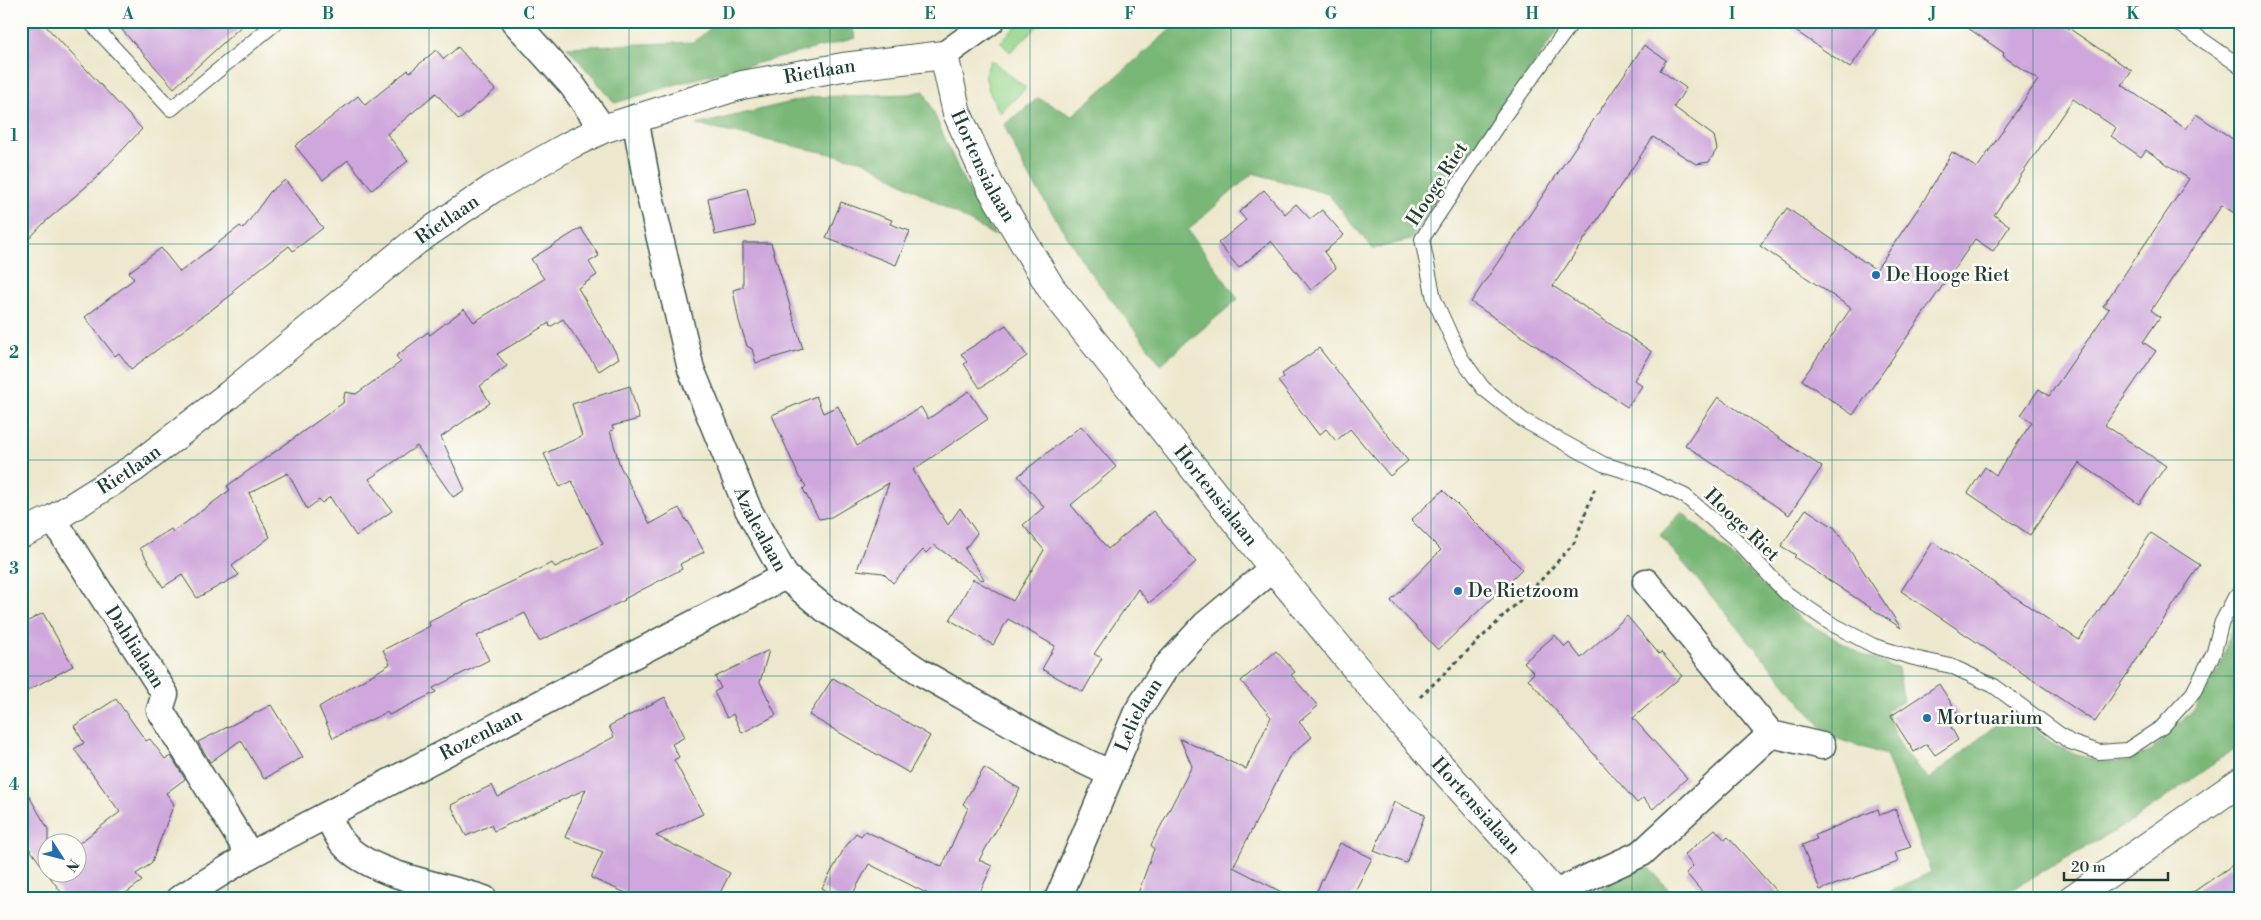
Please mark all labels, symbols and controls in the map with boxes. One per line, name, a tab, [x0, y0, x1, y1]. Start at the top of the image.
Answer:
text: A	[121, 4, 134, 24]
text: B	[322, 4, 334, 24]
text: C	[523, 4, 535, 24]
text: D	[723, 4, 736, 24]
text: E	[924, 4, 936, 24]
text: F	[1124, 4, 1136, 24]
text: G	[1325, 4, 1338, 24]
text: H	[1525, 4, 1539, 24]
text: I	[1729, 4, 1735, 24]
text: J	[1928, 4, 1936, 24]
text: K	[2127, 4, 2141, 24]
street label: Rietlaan	[782, 54, 857, 89]
street label: Hortensialaan	[945, 106, 1021, 227]
text: 1	[10, 126, 18, 146]
street label: Hooge Riet	[1401, 137, 1473, 231]
street label: Rietlaan	[411, 189, 484, 250]
place label: De Hooge Riet	[1886, 263, 2010, 287]
marker: De Hooge Riet	[1870, 269, 1882, 281]
text: 2	[9, 343, 19, 363]
street label: Rietlaan	[93, 440, 166, 500]
street label: Hortensialaan	[1168, 440, 1263, 551]
street label: Azalealaan	[728, 482, 792, 576]
street label: Hooge Riet	[1699, 483, 1785, 567]
text: 3	[9, 559, 19, 579]
place label: De Rietzoom	[1468, 579, 1579, 603]
marker: De Rietzoom	[1452, 585, 1464, 597]
street label: Dahlialaan	[100, 601, 170, 693]
street label: Lelielaan	[1110, 674, 1168, 755]
street label: Rozenlaan	[436, 703, 526, 766]
place label: Mortuarium	[1937, 706, 2043, 730]
marker: Mortuarium	[1921, 712, 1933, 724]
street label: Hortensialaan	[1426, 752, 1526, 859]
text: 4	[9, 775, 20, 795]
north arrow	[38, 832, 88, 882]
scale bar	[2064, 850, 2167, 882]
text: N	[61, 855, 82, 875]
text: 20 m	[2071, 858, 2106, 877]

